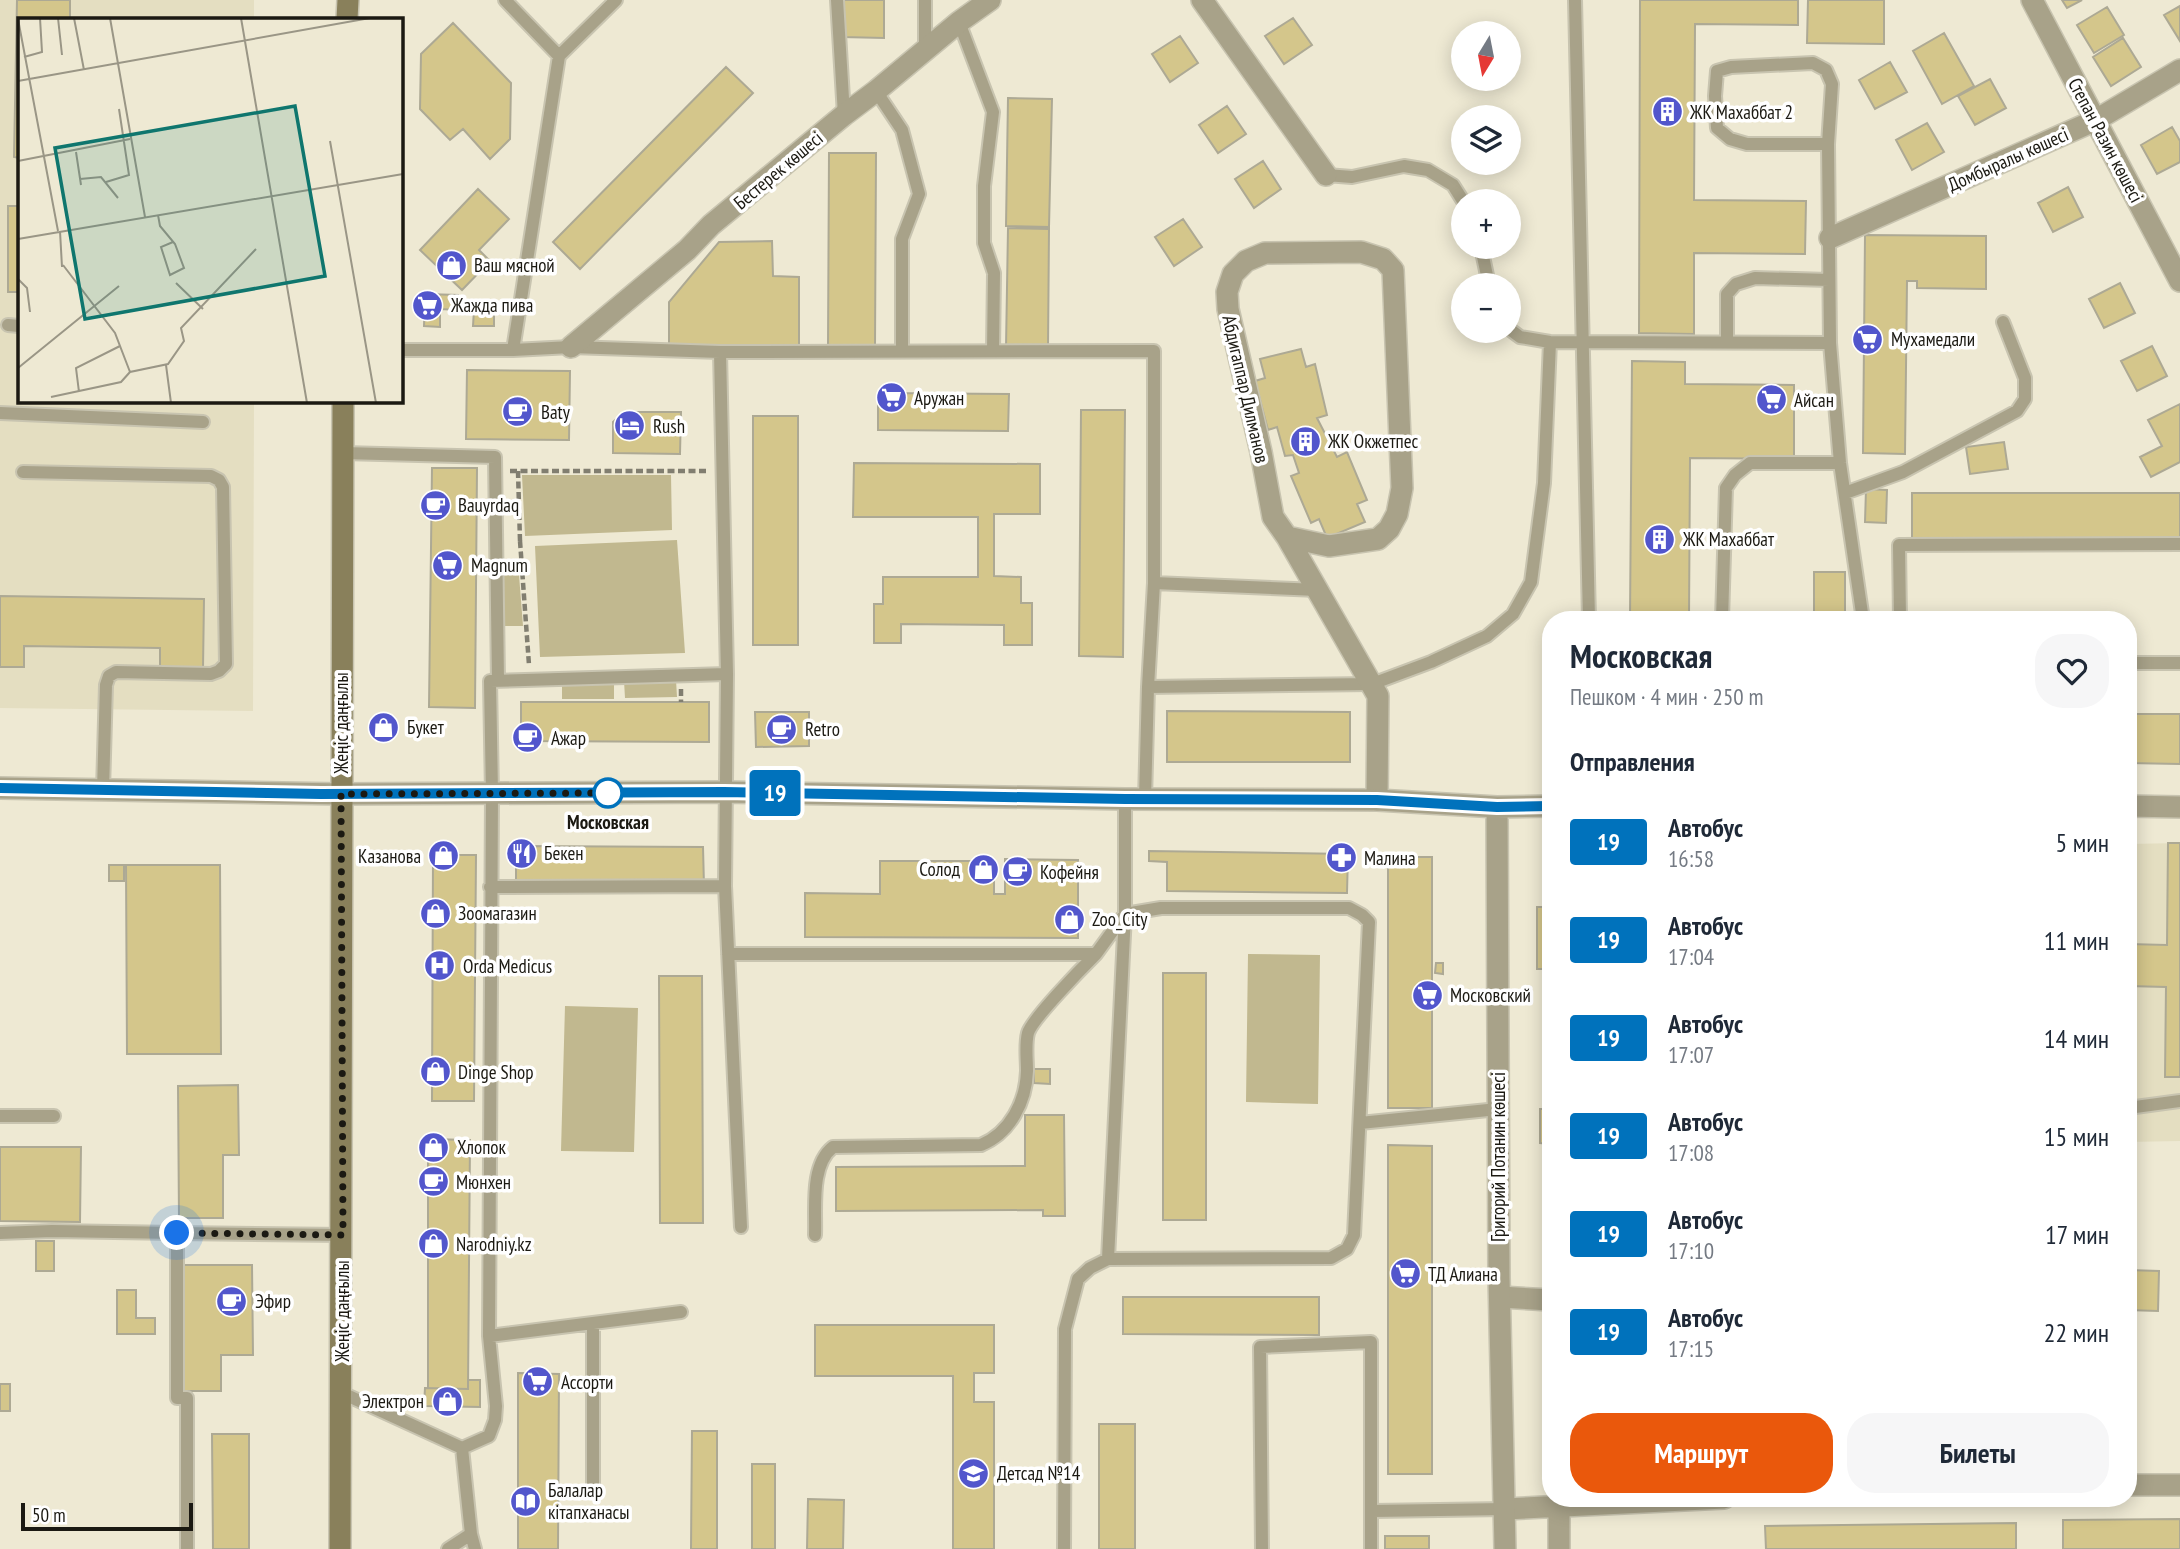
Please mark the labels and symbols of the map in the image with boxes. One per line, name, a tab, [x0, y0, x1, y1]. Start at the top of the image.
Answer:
inset map	[18, 18, 402, 402]
north arrow	[1451, 21, 1521, 91]
street label: Степан Разин көшесі	[2063, 74, 2149, 206]
building icon: ЖК Махаббат 2	[1650, 95, 1684, 129]
place label: ЖК Махаббат 2	[1689, 100, 1793, 124]
street label: Домбыралы көшесі	[1944, 122, 2072, 196]
street label: Бестерек көшесі	[728, 126, 828, 214]
shop icon: Ваш мясной	[434, 248, 468, 282]
place label: Ваш мясной	[474, 253, 555, 277]
supermarket icon: Жажда пива	[411, 288, 445, 322]
place label: Жажда пива	[450, 293, 533, 317]
street label: Абдигаппар Дилманов	[1217, 313, 1275, 465]
supermarket icon: Мухамедали	[1851, 322, 1885, 356]
place label: Мухамедали	[1891, 327, 1975, 351]
supermarket icon: Аружан	[874, 381, 908, 415]
supermarket icon: Айсан	[1754, 383, 1788, 417]
place label: Аружан	[914, 386, 964, 410]
place label: Айсан	[1794, 388, 1834, 412]
cafe icon: Baty	[501, 395, 535, 429]
place label: Baty	[541, 400, 571, 424]
hotel icon: Rush	[613, 409, 647, 443]
place label: Rush	[653, 414, 685, 438]
building icon: ЖК Окжетпес	[1288, 424, 1322, 458]
place label: ЖК Окжетпес	[1327, 429, 1418, 453]
cafe icon: Bauyrdaq	[418, 488, 452, 522]
place label: Bauyrdaq	[458, 493, 519, 517]
building icon: ЖК Махаббат	[1643, 522, 1677, 556]
place label: ЖК Махаббат	[1682, 527, 1775, 551]
supermarket icon: Magnum	[431, 548, 465, 582]
place label: Magnum	[471, 553, 528, 577]
street label: Жеңіс даңғылы	[329, 672, 353, 775]
shop icon: Букет	[367, 710, 401, 744]
cafe icon: Retro	[765, 712, 799, 746]
place label: Букет	[407, 715, 445, 739]
place label: Retro	[805, 717, 840, 741]
cafe icon: Ажар	[511, 721, 545, 755]
place label: Ажар	[551, 726, 586, 750]
line badge: 19	[744, 770, 806, 816]
marker: Московская	[593, 778, 623, 808]
place label: Московская	[567, 810, 649, 834]
restaurant icon: Бекен	[504, 836, 538, 870]
shop icon: Казанова	[427, 839, 461, 873]
place label: Бекен	[544, 841, 584, 865]
pharmacy icon: Малина	[1324, 841, 1358, 875]
place label: Казанова	[358, 844, 421, 868]
place label: Малина	[1364, 846, 1416, 870]
shop icon: Солод	[966, 852, 1000, 886]
cafe icon: Кофейня	[1000, 855, 1034, 889]
place label: Солод	[919, 857, 961, 881]
place label: Кофейня	[1040, 860, 1099, 884]
shop icon: Зоомагазин	[418, 896, 452, 930]
place label: Зоомагазин	[458, 901, 537, 925]
shop icon: Zoo_City	[1052, 902, 1086, 936]
place label: Zoo_City	[1092, 907, 1148, 931]
hospital icon: Orda Medicus	[423, 949, 457, 983]
place label: Orda Medicus	[463, 954, 552, 978]
supermarket icon: Московский	[1410, 978, 1444, 1012]
place label: Московский	[1450, 983, 1531, 1007]
shop icon: Dinge Shop	[418, 1055, 452, 1089]
place label: Dinge Shop	[458, 1060, 534, 1084]
street label: Григорий Потанин көшесі	[1486, 1072, 1510, 1242]
shop icon: Хлопок	[417, 1130, 451, 1164]
place label: Хлопок	[457, 1135, 507, 1159]
cafe icon: Мюнхен	[416, 1165, 450, 1199]
place label: Мюнхен	[456, 1170, 511, 1194]
your location	[159, 1215, 194, 1250]
shop icon: Narodniy.kz	[416, 1227, 450, 1261]
place label: Narodniy.kz	[456, 1232, 532, 1256]
supermarket icon: ТД Алиана	[1388, 1257, 1422, 1291]
street label: Жеңіс даңғылы	[330, 1260, 354, 1363]
place label: ТД Алиана	[1428, 1262, 1498, 1286]
cafe icon: Эфир	[215, 1284, 249, 1318]
place label: Эфир	[255, 1289, 291, 1313]
supermarket icon: Ассорти	[521, 1365, 555, 1399]
place label: Ассорти	[561, 1370, 613, 1394]
shop icon: Электрон	[430, 1384, 464, 1418]
place label: Электрон	[362, 1389, 424, 1413]
school or university icon: Детсад №14	[957, 1456, 991, 1490]
place label: Детсад №14	[997, 1461, 1081, 1485]
place label: Балалар кітапханасы	[548, 1478, 630, 1524]
library icon: Балалар кітапханасы	[508, 1484, 542, 1518]
scale bar	[21, 1500, 192, 1532]

